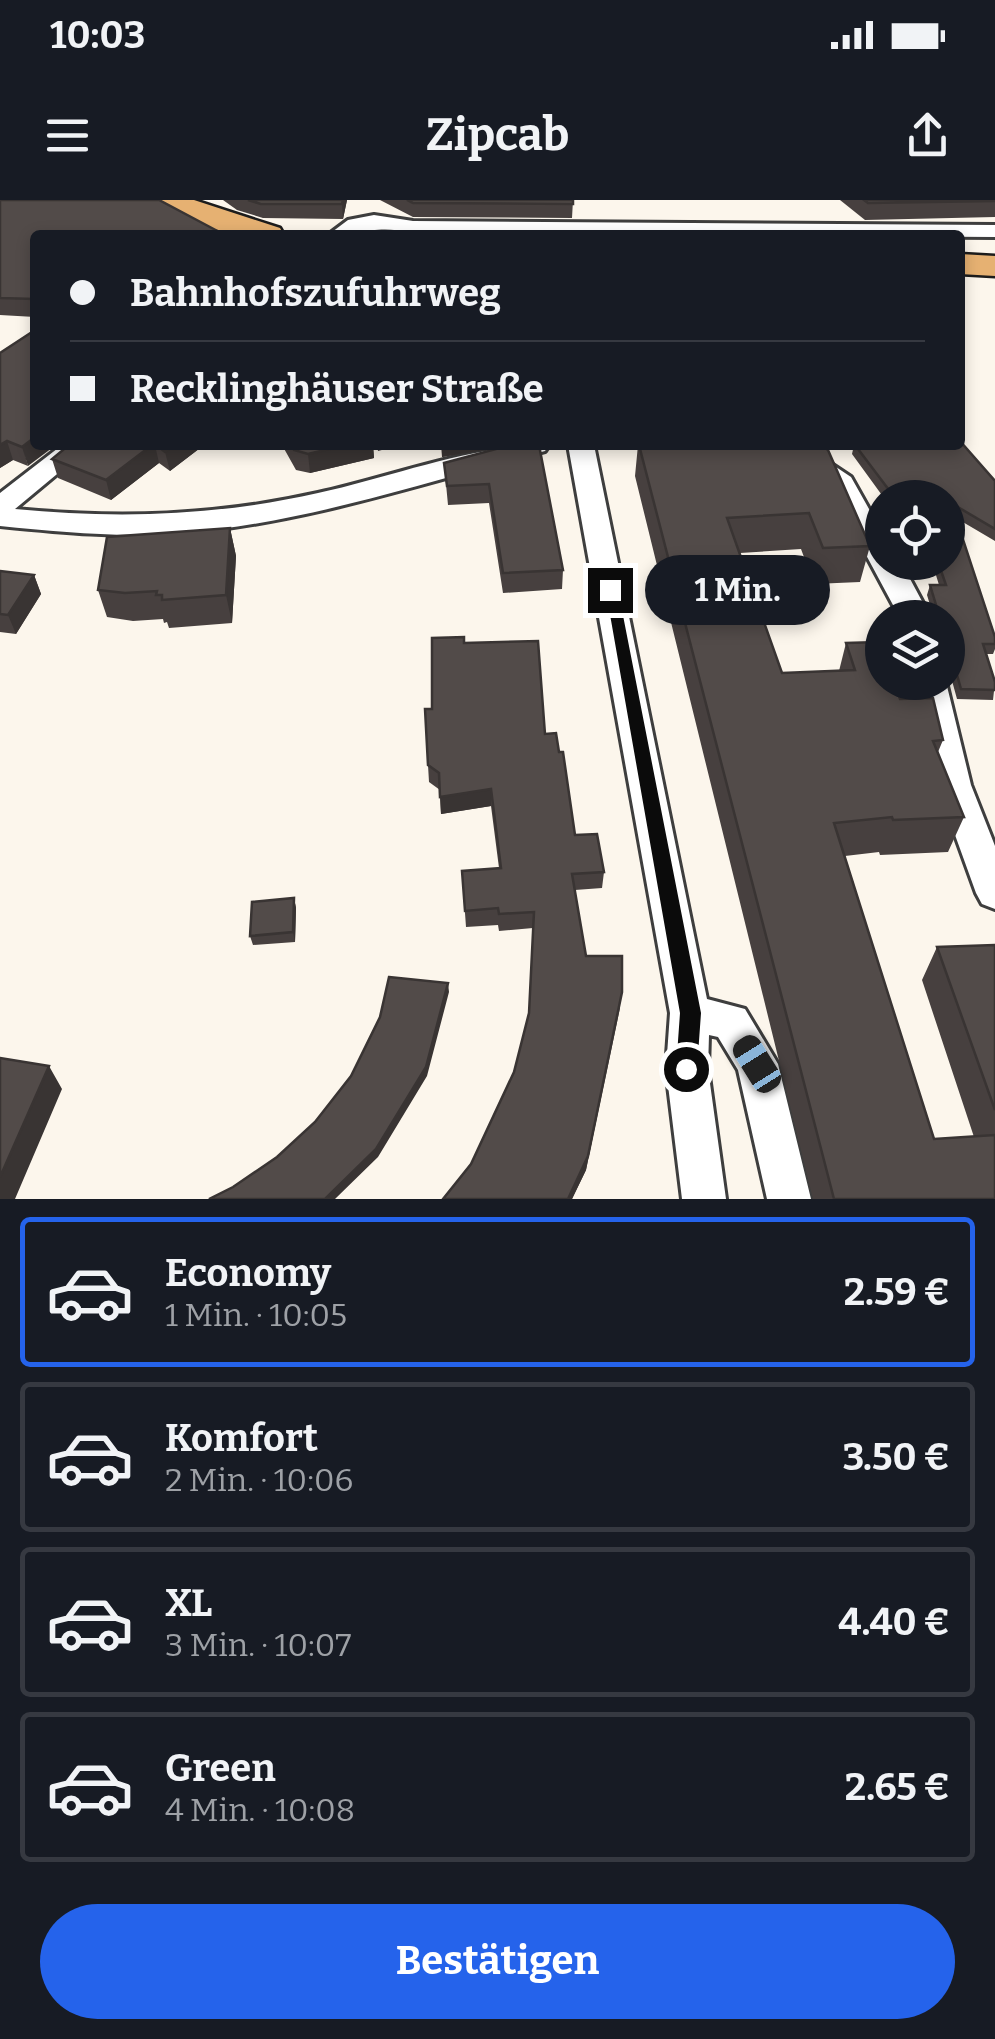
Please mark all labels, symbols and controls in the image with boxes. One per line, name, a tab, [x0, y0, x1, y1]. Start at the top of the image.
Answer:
text: 10:03	[50, 12, 145, 58]
icon: menu	[40, 108, 95, 163]
text: Zipcab	[426, 108, 569, 162]
icon: share	[900, 108, 955, 163]
text: Bahnhofszufuhrweg	[130, 270, 501, 316]
text: Recklinghäuser Straße	[130, 366, 544, 412]
map controls	[865, 480, 965, 700]
button: locate	[865, 480, 965, 580]
callout: 1 Min.	[645, 555, 830, 625]
route end	[588, 568, 633, 613]
text: 1 Min.	[694, 571, 781, 609]
button: layers	[865, 600, 965, 700]
car	[728, 1031, 786, 1097]
route start	[664, 1047, 709, 1092]
icon: car	[45, 1247, 135, 1337]
text: Economy	[165, 1250, 331, 1296]
text: 2.59 €	[844, 1269, 950, 1315]
text: 1 Min. · 10:05	[165, 1296, 347, 1334]
icon: car	[45, 1412, 135, 1502]
text: Komfort	[165, 1415, 318, 1461]
text: 3.50 €	[842, 1434, 950, 1480]
text: 2 Min. · 10:06	[165, 1461, 353, 1499]
icon: car	[45, 1577, 135, 1667]
text: XL	[165, 1580, 212, 1626]
text: 4.40 €	[838, 1599, 950, 1645]
text: 3 Min. · 10:07	[165, 1626, 351, 1664]
icon: car	[45, 1742, 135, 1832]
text: Green	[165, 1745, 276, 1791]
text: 2.65 €	[845, 1764, 950, 1810]
text: 4 Min. · 10:08	[165, 1791, 355, 1829]
button: Bestätigen	[40, 1904, 955, 2019]

